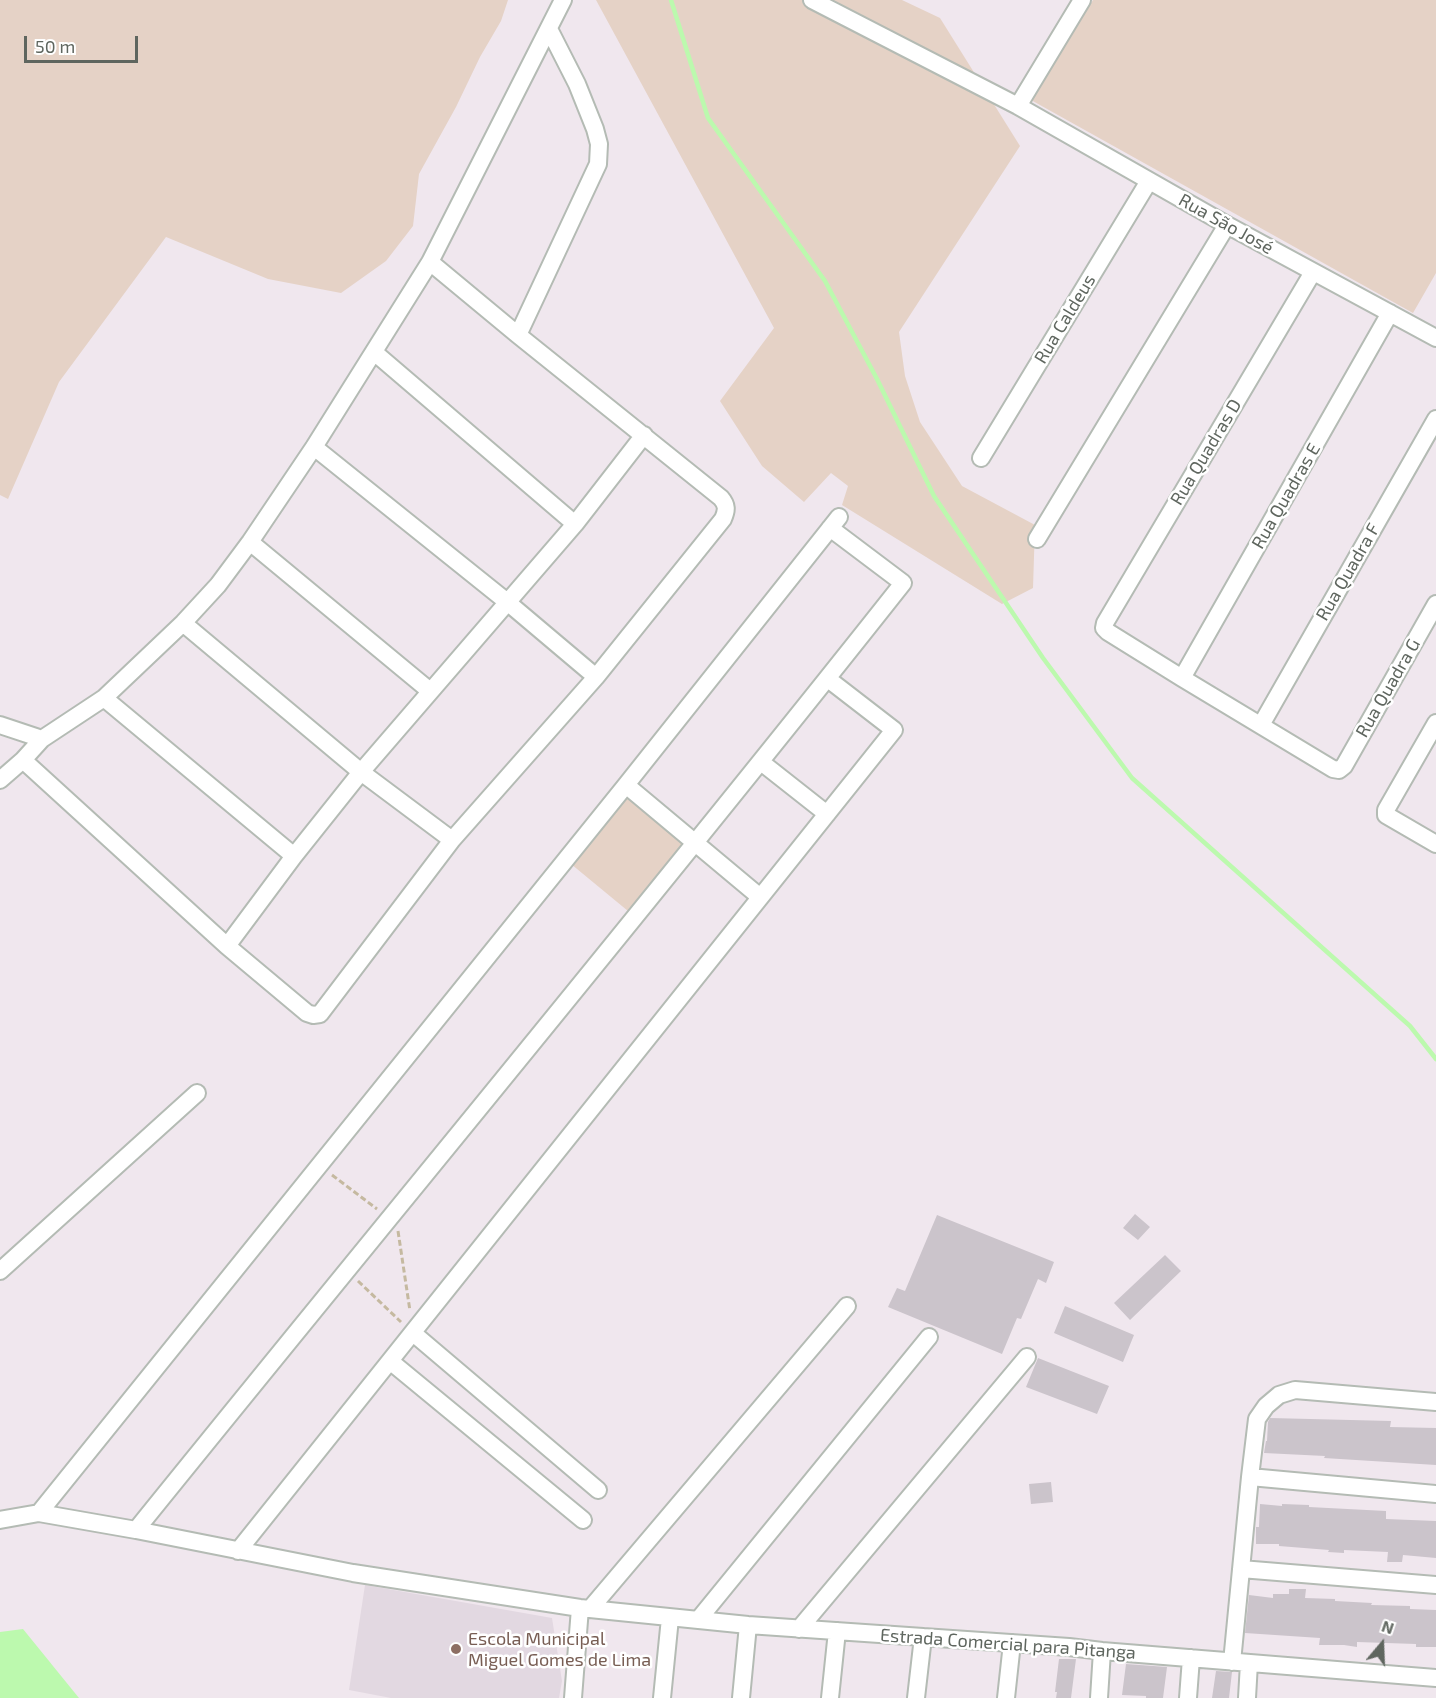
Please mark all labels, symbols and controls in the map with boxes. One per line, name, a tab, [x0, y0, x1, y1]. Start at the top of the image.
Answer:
scale bar	[27, 24, 141, 62]
text: 50 m	[35, 35, 75, 57]
street label: Rua São José	[1175, 189, 1277, 259]
street label: Rua Caldeus	[1030, 271, 1100, 367]
street label: Rua Quadras D	[1166, 395, 1246, 509]
street label: Rua Quadras E	[1247, 439, 1325, 553]
street label: Rua Quadra F	[1311, 520, 1385, 624]
street label: Rua Quadra G	[1351, 635, 1425, 741]
north arrow	[1352, 1614, 1412, 1674]
text: N	[1379, 1616, 1397, 1637]
street label: Estrada Comercial para Pitanga	[879, 1624, 1137, 1664]
place label: Escola Municipal Miguel Gomes de Lima	[468, 1628, 651, 1670]
marker: Escola Municipal Miguel Gomes de Lima	[449, 1642, 463, 1656]

